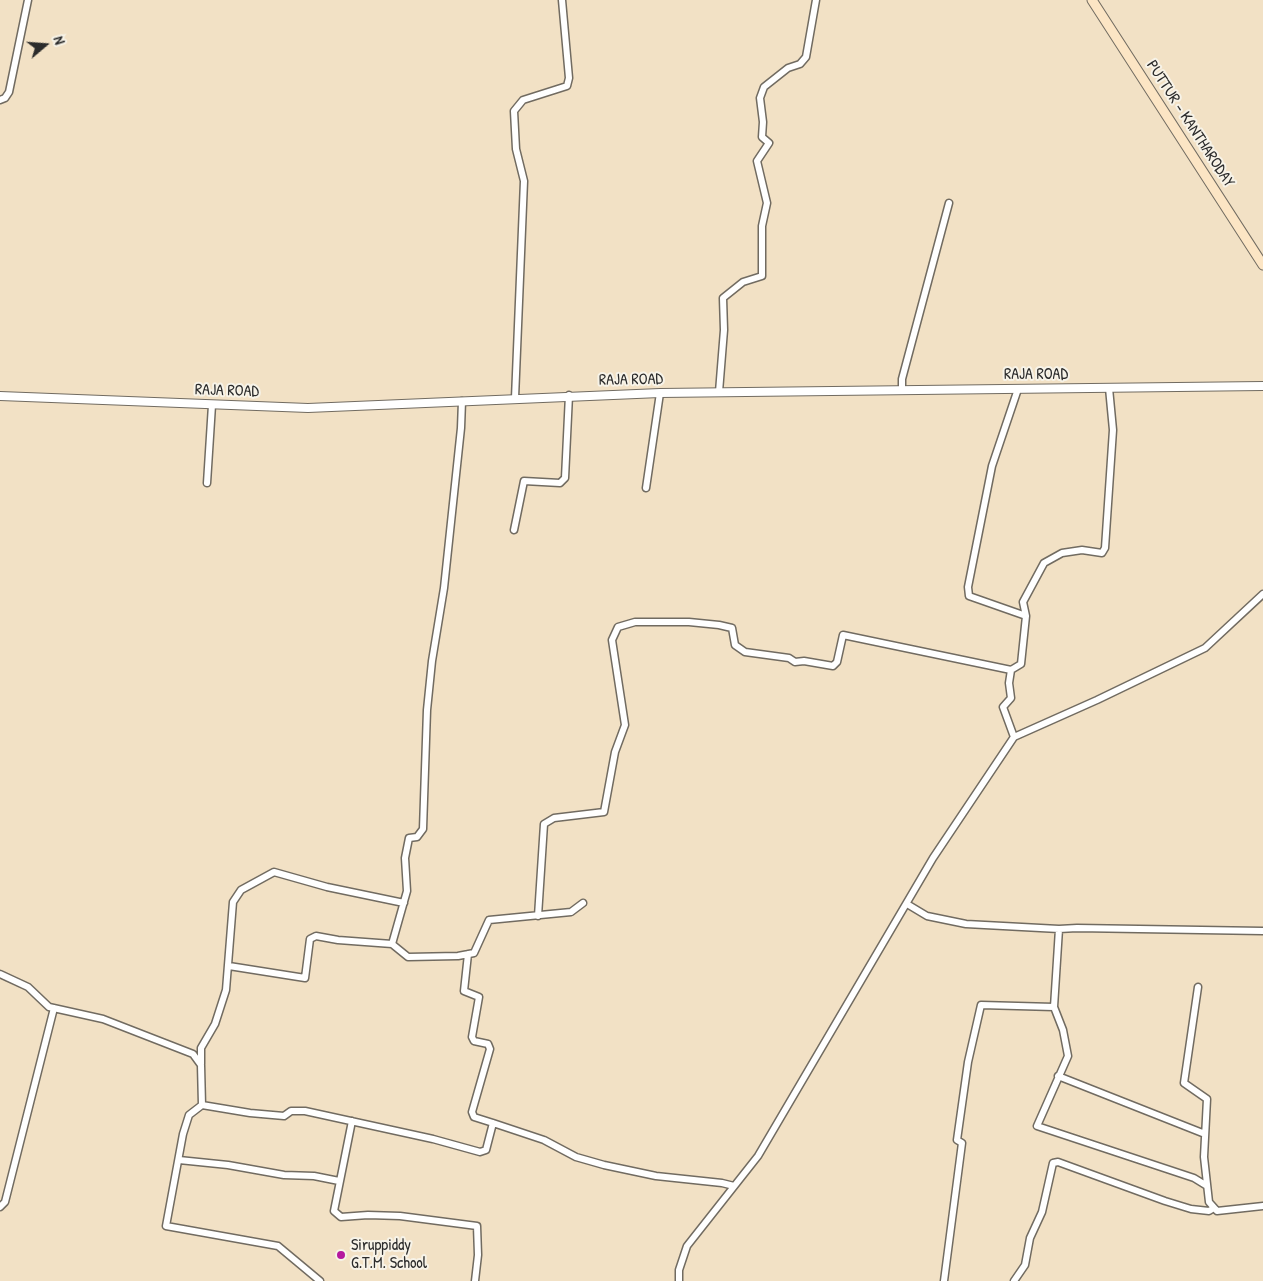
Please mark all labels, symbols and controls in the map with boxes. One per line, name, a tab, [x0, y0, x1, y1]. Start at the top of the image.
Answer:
north arrow	[20, 20, 70, 70]
text: N	[50, 34, 70, 47]
street label: PUTTUR - KANTHARODAY	[1142, 57, 1238, 191]
street label: RAJA ROAD	[1004, 365, 1068, 385]
street label: RAJA ROAD	[599, 370, 663, 390]
street label: RAJA ROAD	[195, 380, 259, 402]
place label: Siruppiddy G.T.M. School	[351, 1236, 427, 1274]
marker: Siruppiddy G.T.M. School	[335, 1249, 347, 1261]

